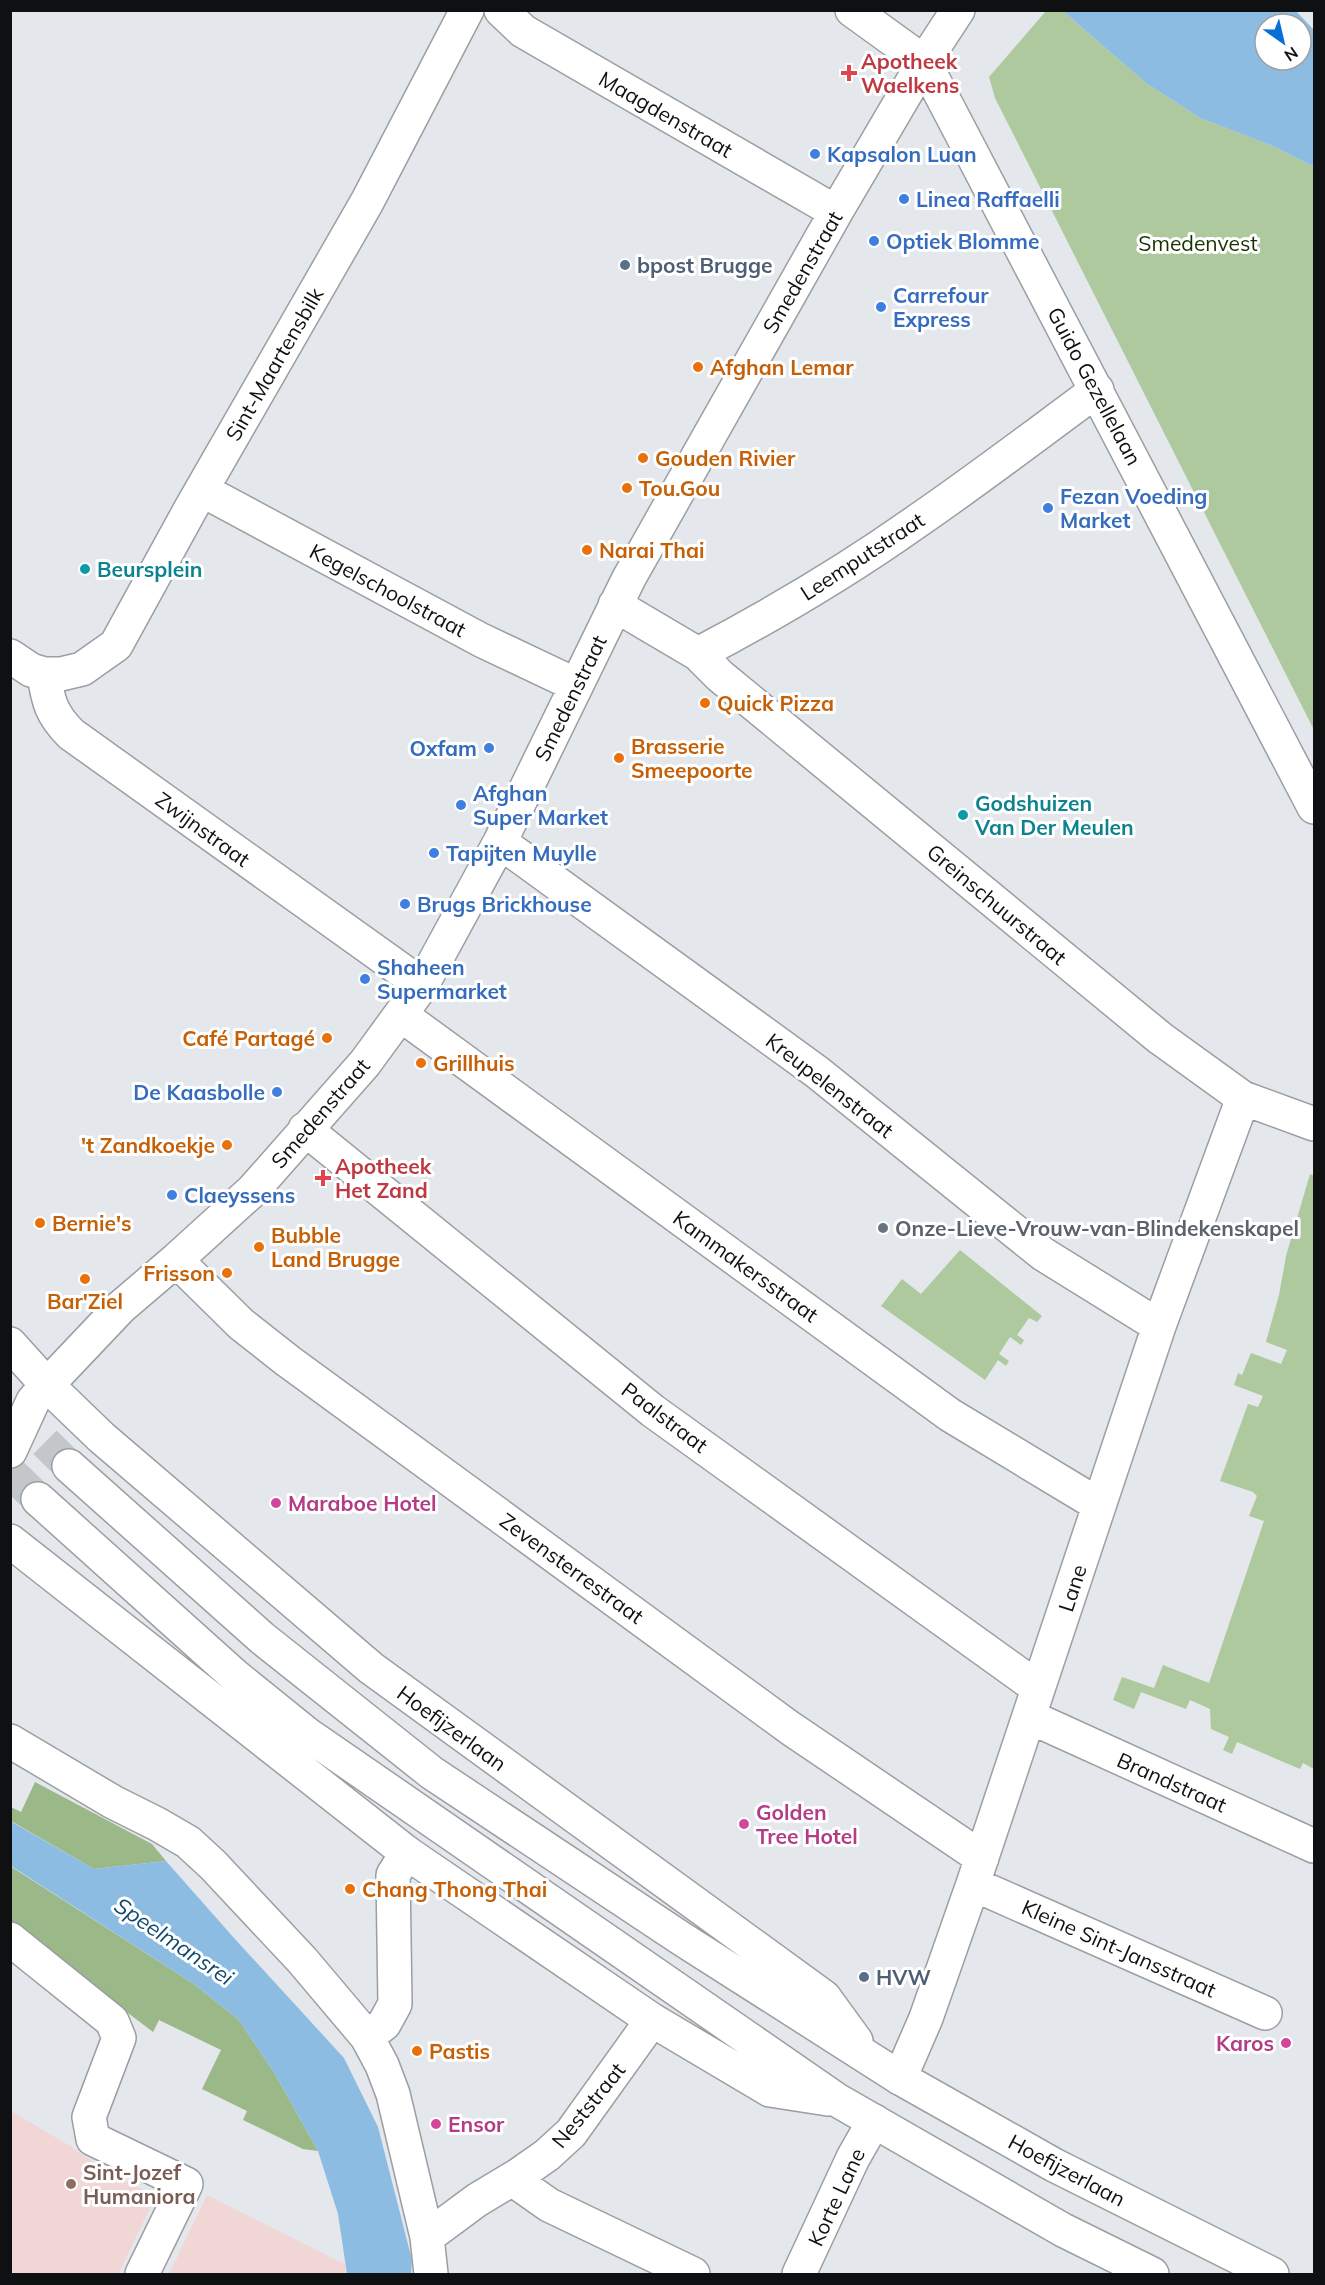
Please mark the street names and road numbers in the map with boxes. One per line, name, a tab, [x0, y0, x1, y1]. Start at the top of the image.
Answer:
street label: Maagdenstraat	[595, 65, 737, 163]
street label: Smedenstraat	[756, 206, 848, 338]
street label: Sint-Maartensbilk	[220, 283, 329, 445]
street label: Guido Gezellelaan	[1042, 303, 1148, 469]
street label: Leemputstraat	[795, 506, 929, 606]
street label: Kegelschoolstraat	[305, 538, 471, 642]
street label: Smedenstraat	[528, 631, 612, 765]
street label: Zwijnstraat	[151, 786, 255, 872]
street label: Greinschuurstraat	[922, 838, 1072, 970]
street label: Kreupelenstraat	[761, 1027, 899, 1143]
street label: Smedenstraat	[265, 1053, 375, 1173]
street label: Kammakersstraat	[668, 1205, 824, 1327]
street label: Paalstraat	[617, 1376, 713, 1458]
street label: Zevensterrestraat	[495, 1507, 649, 1629]
street label: Lane	[1052, 1561, 1092, 1615]
street label: Hoefijzerlaan	[392, 1680, 512, 1776]
street label: Brandstraat	[1113, 1746, 1231, 1818]
street label: Kleine Sint-Jansstraat	[1018, 1893, 1220, 2003]
street label: Neststraat	[546, 2057, 630, 2153]
street label: Hoefijzerlaan	[1004, 2128, 1130, 2212]
street label: Korte Lane	[802, 2144, 870, 2250]

